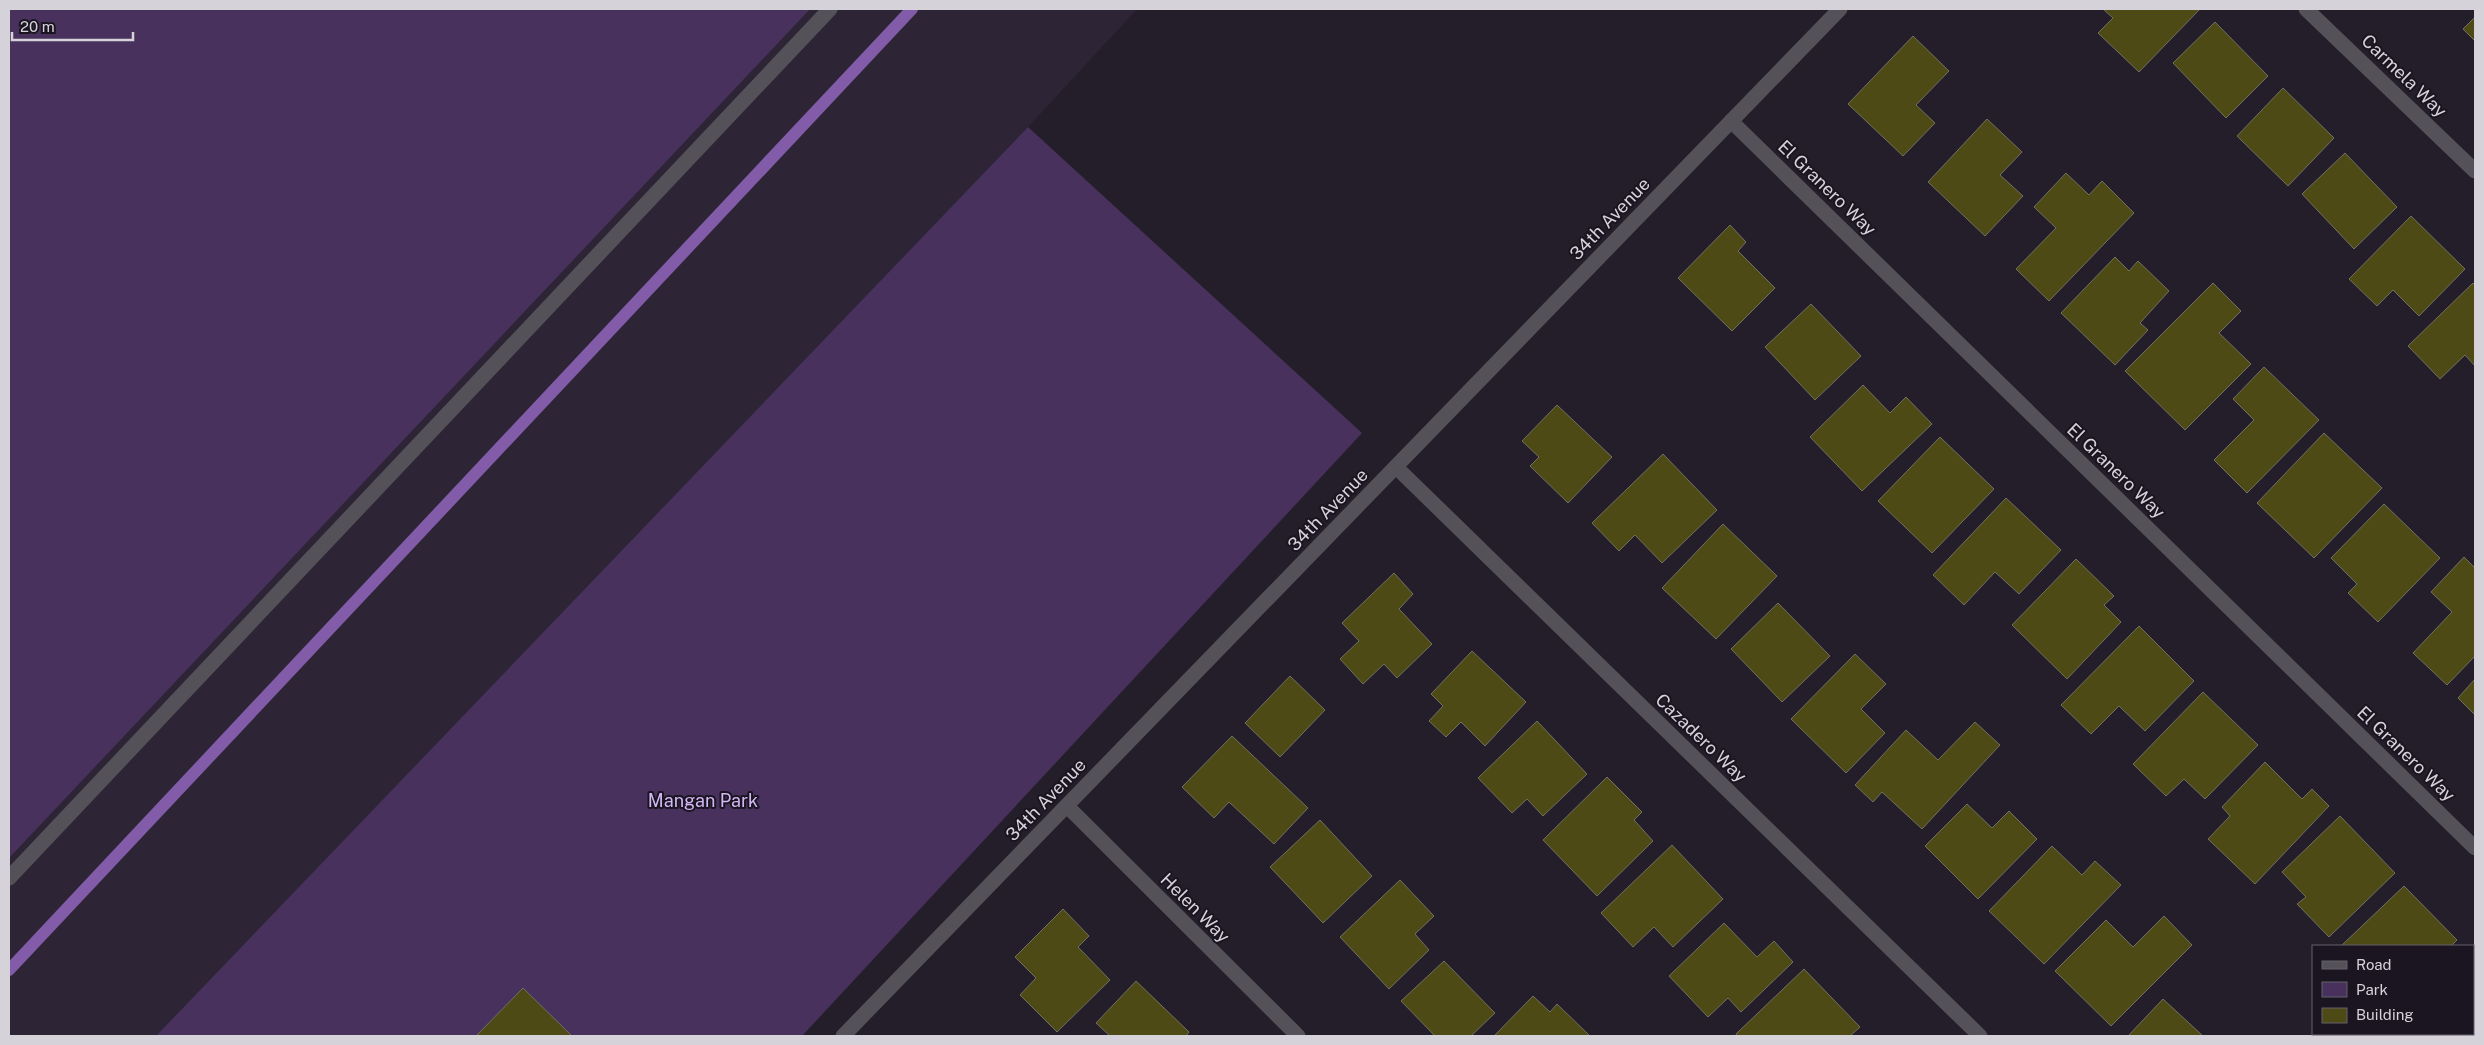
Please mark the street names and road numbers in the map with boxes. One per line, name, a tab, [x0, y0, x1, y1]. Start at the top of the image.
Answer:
street label: Carmela Way	[2358, 30, 2451, 122]
street label: El Granero Way	[1774, 136, 1881, 240]
street label: 34th Avenue	[1565, 173, 1654, 264]
street label: El Granero Way	[2063, 419, 2170, 523]
street label: 34th Avenue	[1283, 464, 1372, 555]
street label: Cazadero Way	[1651, 689, 1751, 787]
street label: El Granero Way	[2353, 702, 2460, 806]
street label: 34th Avenue	[1001, 754, 1090, 845]
street label: Helen Way	[1156, 869, 1235, 947]

